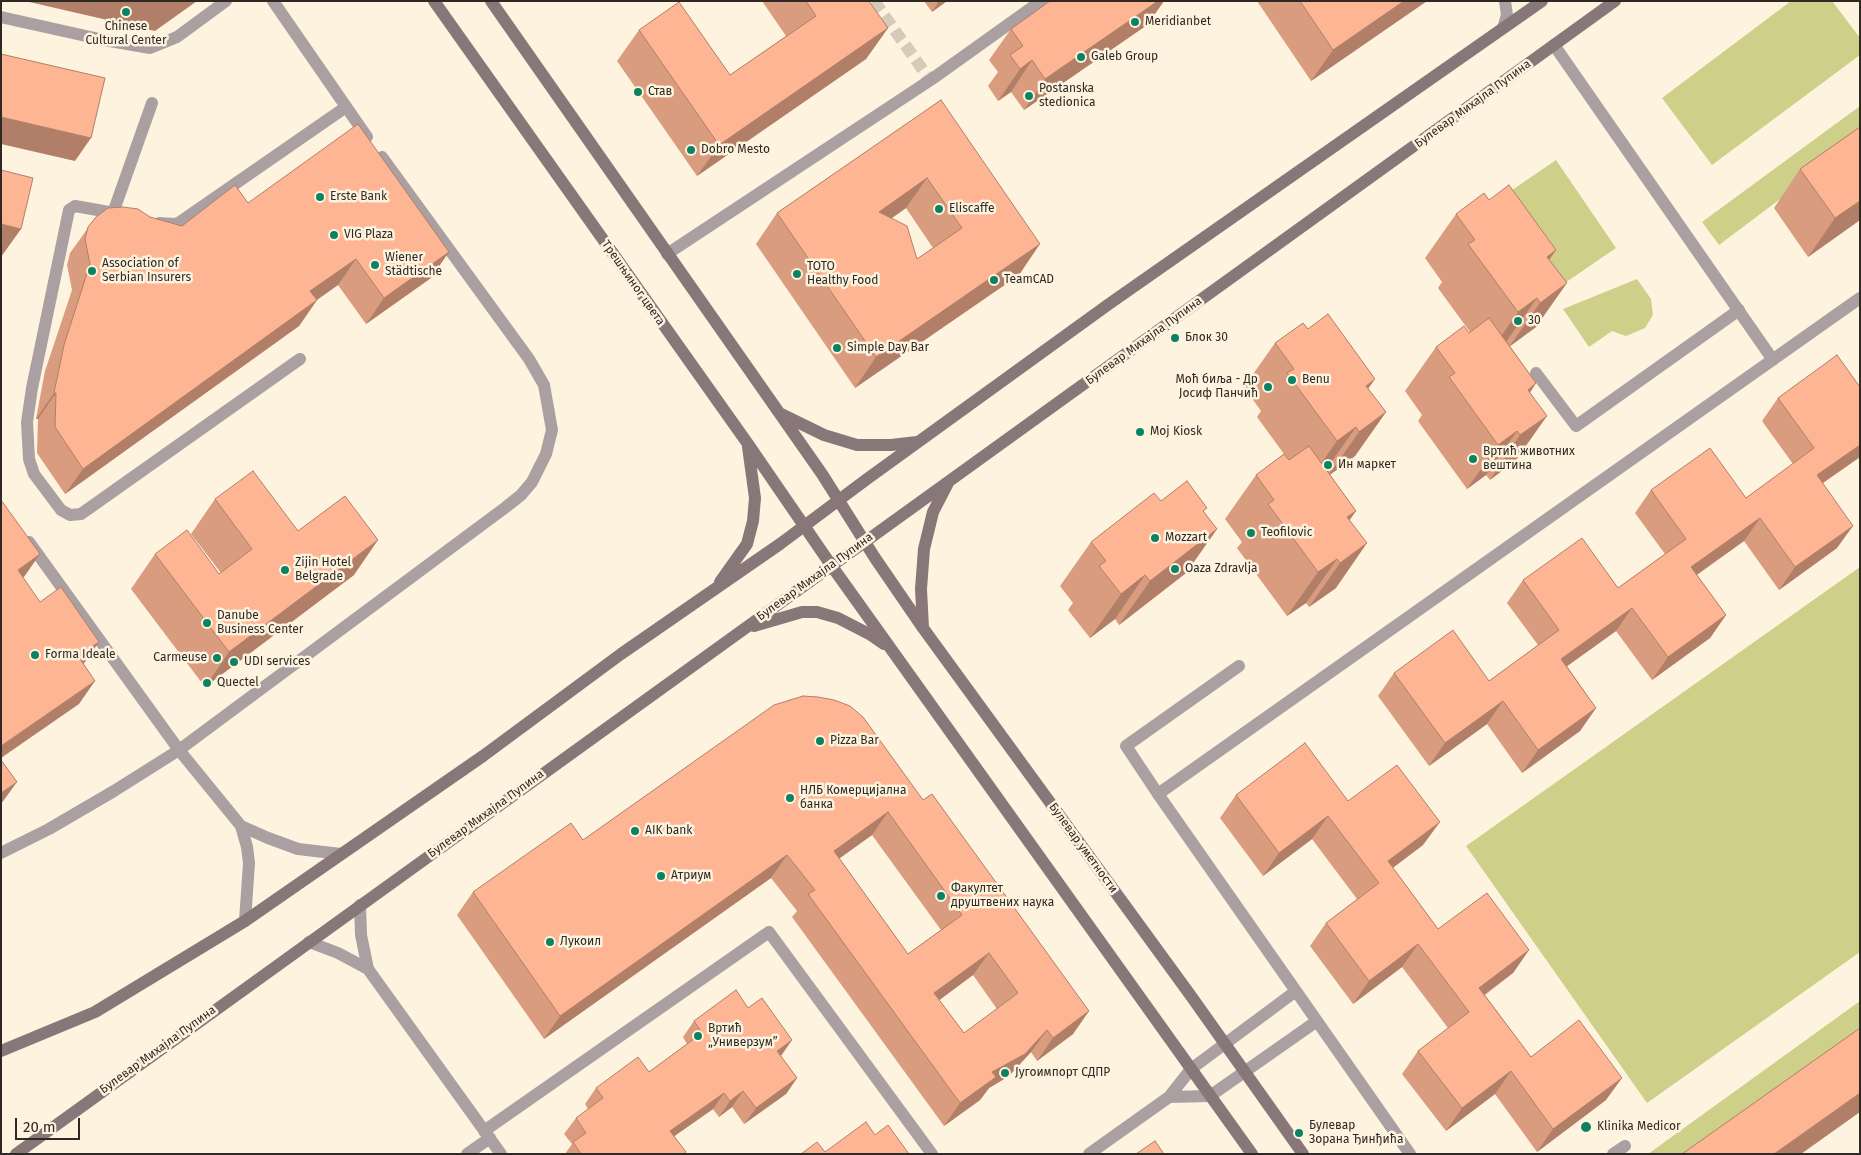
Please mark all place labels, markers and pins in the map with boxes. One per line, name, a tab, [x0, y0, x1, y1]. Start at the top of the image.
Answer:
marker: Chinese Cultural Center	[120, 6, 132, 18]
place label: Meridianbet	[1145, 15, 1211, 29]
marker: Meridianbet	[1129, 16, 1141, 28]
place label: Chinese Cultural Center	[85, 20, 167, 48]
place label: Galeb Group	[1091, 50, 1158, 64]
marker: Galeb Group	[1075, 51, 1087, 63]
place label: Postanska stedionica	[1039, 82, 1095, 110]
place label: Став	[648, 85, 672, 99]
marker: Став	[632, 86, 644, 98]
marker: Postanska stedionica	[1023, 90, 1035, 102]
place label: Dobro Mesto	[701, 143, 770, 157]
marker: Dobro Mesto	[685, 144, 697, 156]
place label: Erste Bank	[330, 190, 387, 204]
marker: Erste Bank	[314, 191, 326, 203]
place label: Eliscaffe	[949, 202, 994, 216]
marker: Eliscaffe	[933, 203, 945, 215]
place label: VIG Plaza	[344, 228, 393, 242]
marker: VIG Plaza	[328, 229, 340, 241]
place label: Wiener Städtische	[385, 251, 442, 279]
place label: Association of Serbian Insurers	[102, 257, 191, 285]
marker: Wiener Städtische	[369, 259, 381, 271]
place label: TOTO Healthy Food	[807, 260, 879, 288]
marker: Association of Serbian Insurers	[86, 265, 98, 277]
marker: TOTO Healthy Food	[791, 268, 803, 280]
place label: TeamCAD	[1004, 273, 1054, 287]
marker: TeamCAD	[988, 274, 1000, 286]
place label: 30	[1528, 314, 1541, 328]
marker: 30	[1512, 315, 1524, 327]
place label: Блок 30	[1185, 331, 1228, 345]
marker: Блок 30	[1169, 332, 1181, 344]
place label: Simple Day Bar	[847, 341, 929, 355]
marker: Simple Day Bar	[831, 342, 843, 354]
place label: Моћ биља - Др Јосиф Панчић	[1175, 373, 1258, 401]
place label: Benu	[1302, 373, 1330, 387]
marker: Benu	[1286, 374, 1298, 386]
marker: Моћ биља - Др Јосиф Панчић	[1262, 381, 1274, 393]
place label: Moj Kiosk	[1150, 425, 1202, 439]
marker: Moj Kiosk	[1134, 426, 1146, 438]
place label: Вртић животних вештина	[1483, 445, 1575, 473]
marker: Вртић животних вештина	[1467, 453, 1479, 465]
place label: Ин маркет	[1338, 458, 1396, 472]
marker: Ин маркет	[1322, 459, 1334, 471]
place label: Teofilovic	[1261, 526, 1312, 540]
marker: Teofilovic	[1245, 527, 1257, 539]
place label: Mozzart	[1165, 531, 1207, 545]
marker: Mozzart	[1149, 532, 1161, 544]
place label: Zijin Hotel Belgrade	[295, 556, 351, 584]
place label: Oaza Zdravlja	[1185, 562, 1258, 576]
marker: Oaza Zdravlja	[1169, 563, 1181, 575]
marker: Zijin Hotel Belgrade	[279, 564, 291, 576]
place label: Danube Business Center	[217, 609, 303, 637]
marker: Danube Business Center	[201, 617, 213, 629]
place label: Forma Ideale	[45, 648, 116, 662]
marker: Forma Ideale	[29, 649, 41, 661]
place label: Carmeuse	[153, 651, 207, 665]
marker: Carmeuse	[211, 652, 223, 664]
place label: UDI services	[244, 655, 310, 669]
marker: UDI services	[228, 656, 240, 668]
place label: Quectel	[217, 676, 259, 690]
marker: Quectel	[201, 677, 213, 689]
place label: Pizza Bar	[830, 734, 879, 748]
marker: Pizza Bar	[814, 735, 826, 747]
place label: НЛБ Комерцијална банка	[800, 784, 906, 812]
marker: НЛБ Комерцијална банка	[784, 792, 796, 804]
place label: AIK bank	[645, 824, 692, 838]
marker: AIK bank	[629, 825, 641, 837]
place label: Атриум	[671, 869, 711, 883]
marker: Атриум	[655, 870, 667, 882]
place label: Факултет друштвених наука	[951, 882, 1054, 910]
marker: Факултет друштвених наука	[935, 890, 947, 902]
place label: Лукоил	[560, 935, 601, 949]
marker: Лукоил	[544, 936, 556, 948]
place label: Вртић „Универзум”	[708, 1022, 778, 1050]
marker: Вртић „Универзум”	[692, 1030, 704, 1042]
place label: Југоимпорт СДПР	[1015, 1066, 1110, 1080]
marker: Југоимпорт СДПР	[999, 1067, 1011, 1079]
place label: Булевар Зорана Ђинђића	[1309, 1119, 1403, 1147]
marker: Klinika Medicor	[1579, 1120, 1593, 1134]
place label: Klinika Medicor	[1597, 1120, 1681, 1134]
marker: Булевар Зорана Ђинђића	[1293, 1127, 1305, 1139]

